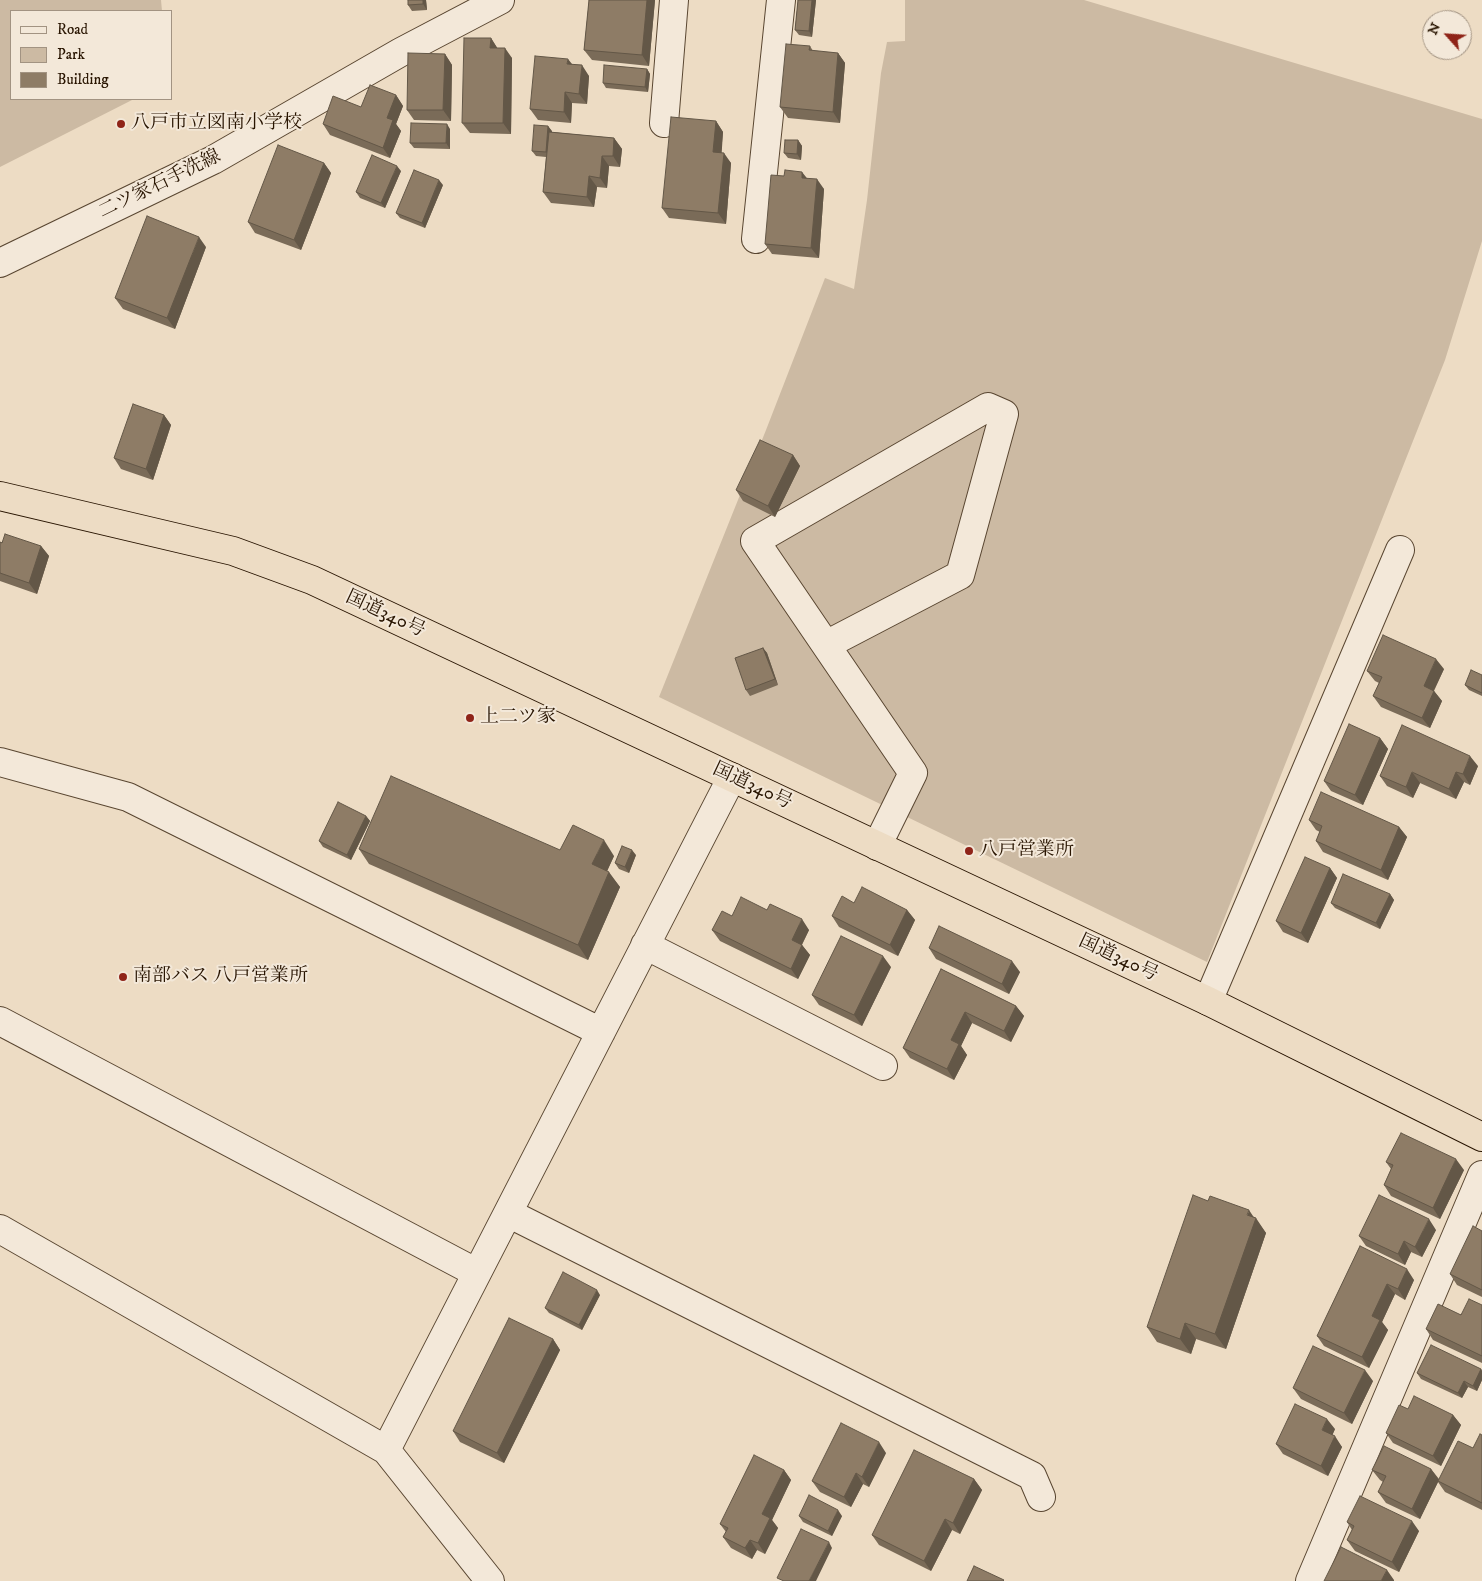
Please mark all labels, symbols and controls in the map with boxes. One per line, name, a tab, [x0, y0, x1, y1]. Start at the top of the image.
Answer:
legend	[10, 10, 172, 100]
north arrow	[1422, 10, 1472, 60]
text: Road	[57, 20, 88, 39]
text: N	[1424, 20, 1445, 38]
text: Park	[57, 45, 85, 64]
text: Building	[57, 70, 109, 89]
place label: 八戸市立図南小学校	[131, 113, 302, 135]
marker: 八戸市立図南小学校	[115, 118, 127, 130]
street label: 二ツ家石手洗線	[95, 146, 225, 224]
street label: 国道340号	[342, 587, 428, 643]
place label: 上二ツ家	[480, 707, 556, 729]
marker: 上二ツ家	[464, 712, 476, 724]
street label: 国道340号	[709, 759, 795, 815]
place label: 八戸営業所	[979, 840, 1074, 862]
marker: 八戸営業所	[963, 845, 975, 857]
street label: 国道340号	[1075, 931, 1161, 987]
place label: 南部バス 八戸営業所	[133, 966, 308, 988]
marker: 南部バス 八戸営業所	[117, 971, 129, 983]

